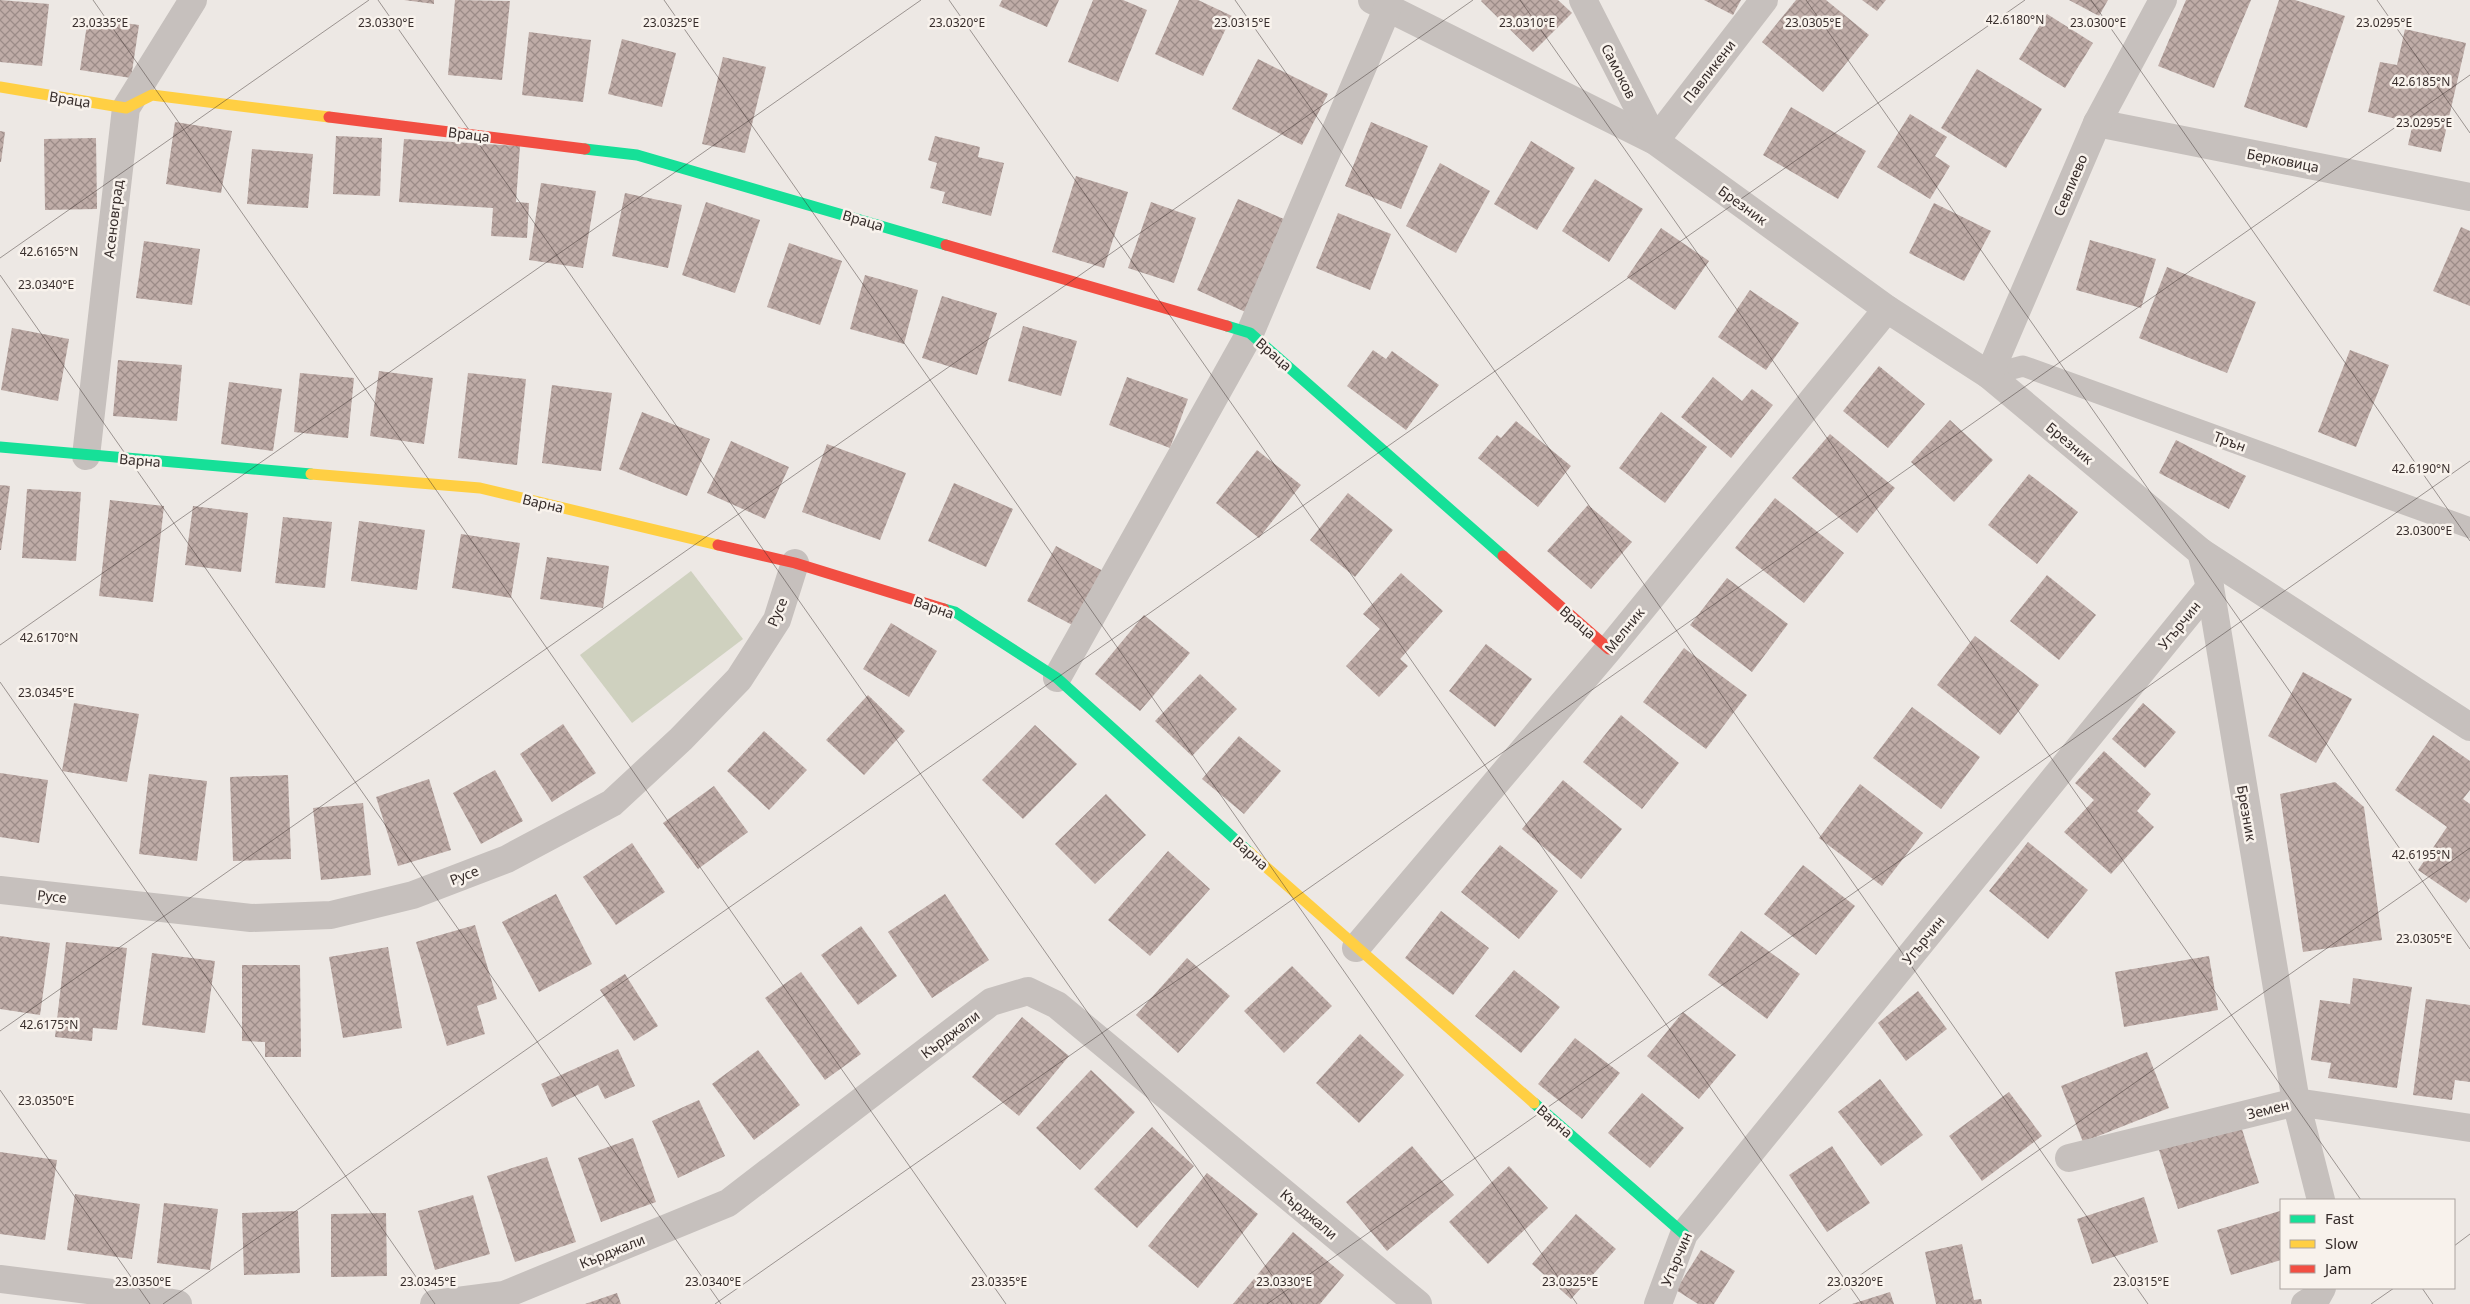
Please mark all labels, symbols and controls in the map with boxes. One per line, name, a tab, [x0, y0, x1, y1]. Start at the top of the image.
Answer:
text: 42.6180°N	[1986, 11, 2044, 28]
text: 23.0335°E	[72, 14, 128, 31]
text: 23.0330°E	[358, 14, 414, 31]
text: 23.0325°E	[643, 14, 699, 31]
text: 23.0320°E	[929, 14, 985, 31]
text: 23.0315°E	[1214, 14, 1270, 31]
text: 23.0310°E	[1499, 14, 1555, 31]
text: 23.0305°E	[1785, 14, 1841, 31]
text: 23.0300°E	[2070, 14, 2126, 31]
text: 23.0295°E	[2356, 14, 2412, 31]
street label: Павликени	[1678, 36, 1740, 106]
street label: Самоков	[1597, 40, 1641, 102]
text: 42.6185°N	[2392, 73, 2450, 90]
street label: Враца	[48, 86, 92, 112]
text: 23.0295°E	[2396, 114, 2452, 131]
street label: Враца	[447, 122, 491, 146]
street label: Берковица	[2245, 144, 2321, 176]
street label: Севлиево	[2048, 151, 2092, 219]
street label: Асеновград	[99, 178, 127, 259]
street label: Брезник	[1715, 181, 1772, 230]
street label: Враца	[840, 205, 886, 235]
text: 42.6165°N	[20, 243, 78, 260]
text: 23.0340°E	[18, 276, 74, 293]
street label: Враца	[1252, 333, 1296, 375]
street label: Брезник	[2042, 418, 2098, 469]
street label: Трън	[2211, 426, 2249, 456]
street label: Варна	[118, 449, 162, 471]
text: 42.6190°N	[2392, 460, 2450, 477]
street label: Варна	[521, 489, 565, 517]
text: 23.0300°E	[2396, 522, 2452, 539]
street label: Варна	[911, 591, 957, 623]
street label: Русе	[762, 594, 792, 629]
street label: Угърчин	[2154, 597, 2204, 653]
street label: Враца	[1556, 601, 1600, 643]
street label: Мелник	[1600, 603, 1649, 657]
text: 42.6170°N	[20, 629, 78, 646]
text: 23.0345°E	[18, 684, 74, 701]
street label: Брезник	[2233, 784, 2261, 843]
street label: Варна	[1229, 832, 1273, 874]
text: 42.6195°N	[2392, 846, 2450, 863]
street label: Русе	[447, 861, 482, 889]
street label: Русе	[36, 885, 68, 907]
street label: Угърчин	[1898, 912, 1948, 968]
text: 23.0305°E	[2396, 930, 2452, 947]
street label: Кърджали	[917, 1006, 983, 1062]
text: 42.6175°N	[20, 1016, 78, 1033]
text: 23.0350°E	[18, 1092, 74, 1109]
street label: Земен	[2245, 1095, 2291, 1123]
street label: Варна	[1533, 1100, 1577, 1142]
street label: Кърджали	[1276, 1184, 1342, 1244]
legend	[2280, 1199, 2455, 1289]
text: Fast	[2325, 1208, 2354, 1228]
street label: Кърджали	[576, 1229, 648, 1273]
street label: Угърчин	[1656, 1229, 1696, 1289]
text: Slow	[2325, 1233, 2358, 1253]
text: Jam	[2323, 1258, 2352, 1278]
text: 23.0350°E	[115, 1273, 171, 1290]
text: 23.0345°E	[400, 1273, 456, 1290]
text: 23.0340°E	[685, 1273, 741, 1290]
text: 23.0335°E	[971, 1273, 1027, 1290]
text: 23.0330°E	[1256, 1273, 1312, 1290]
text: 23.0325°E	[1542, 1273, 1598, 1290]
text: 23.0320°E	[1827, 1273, 1883, 1290]
text: 23.0315°E	[2113, 1273, 2169, 1290]

